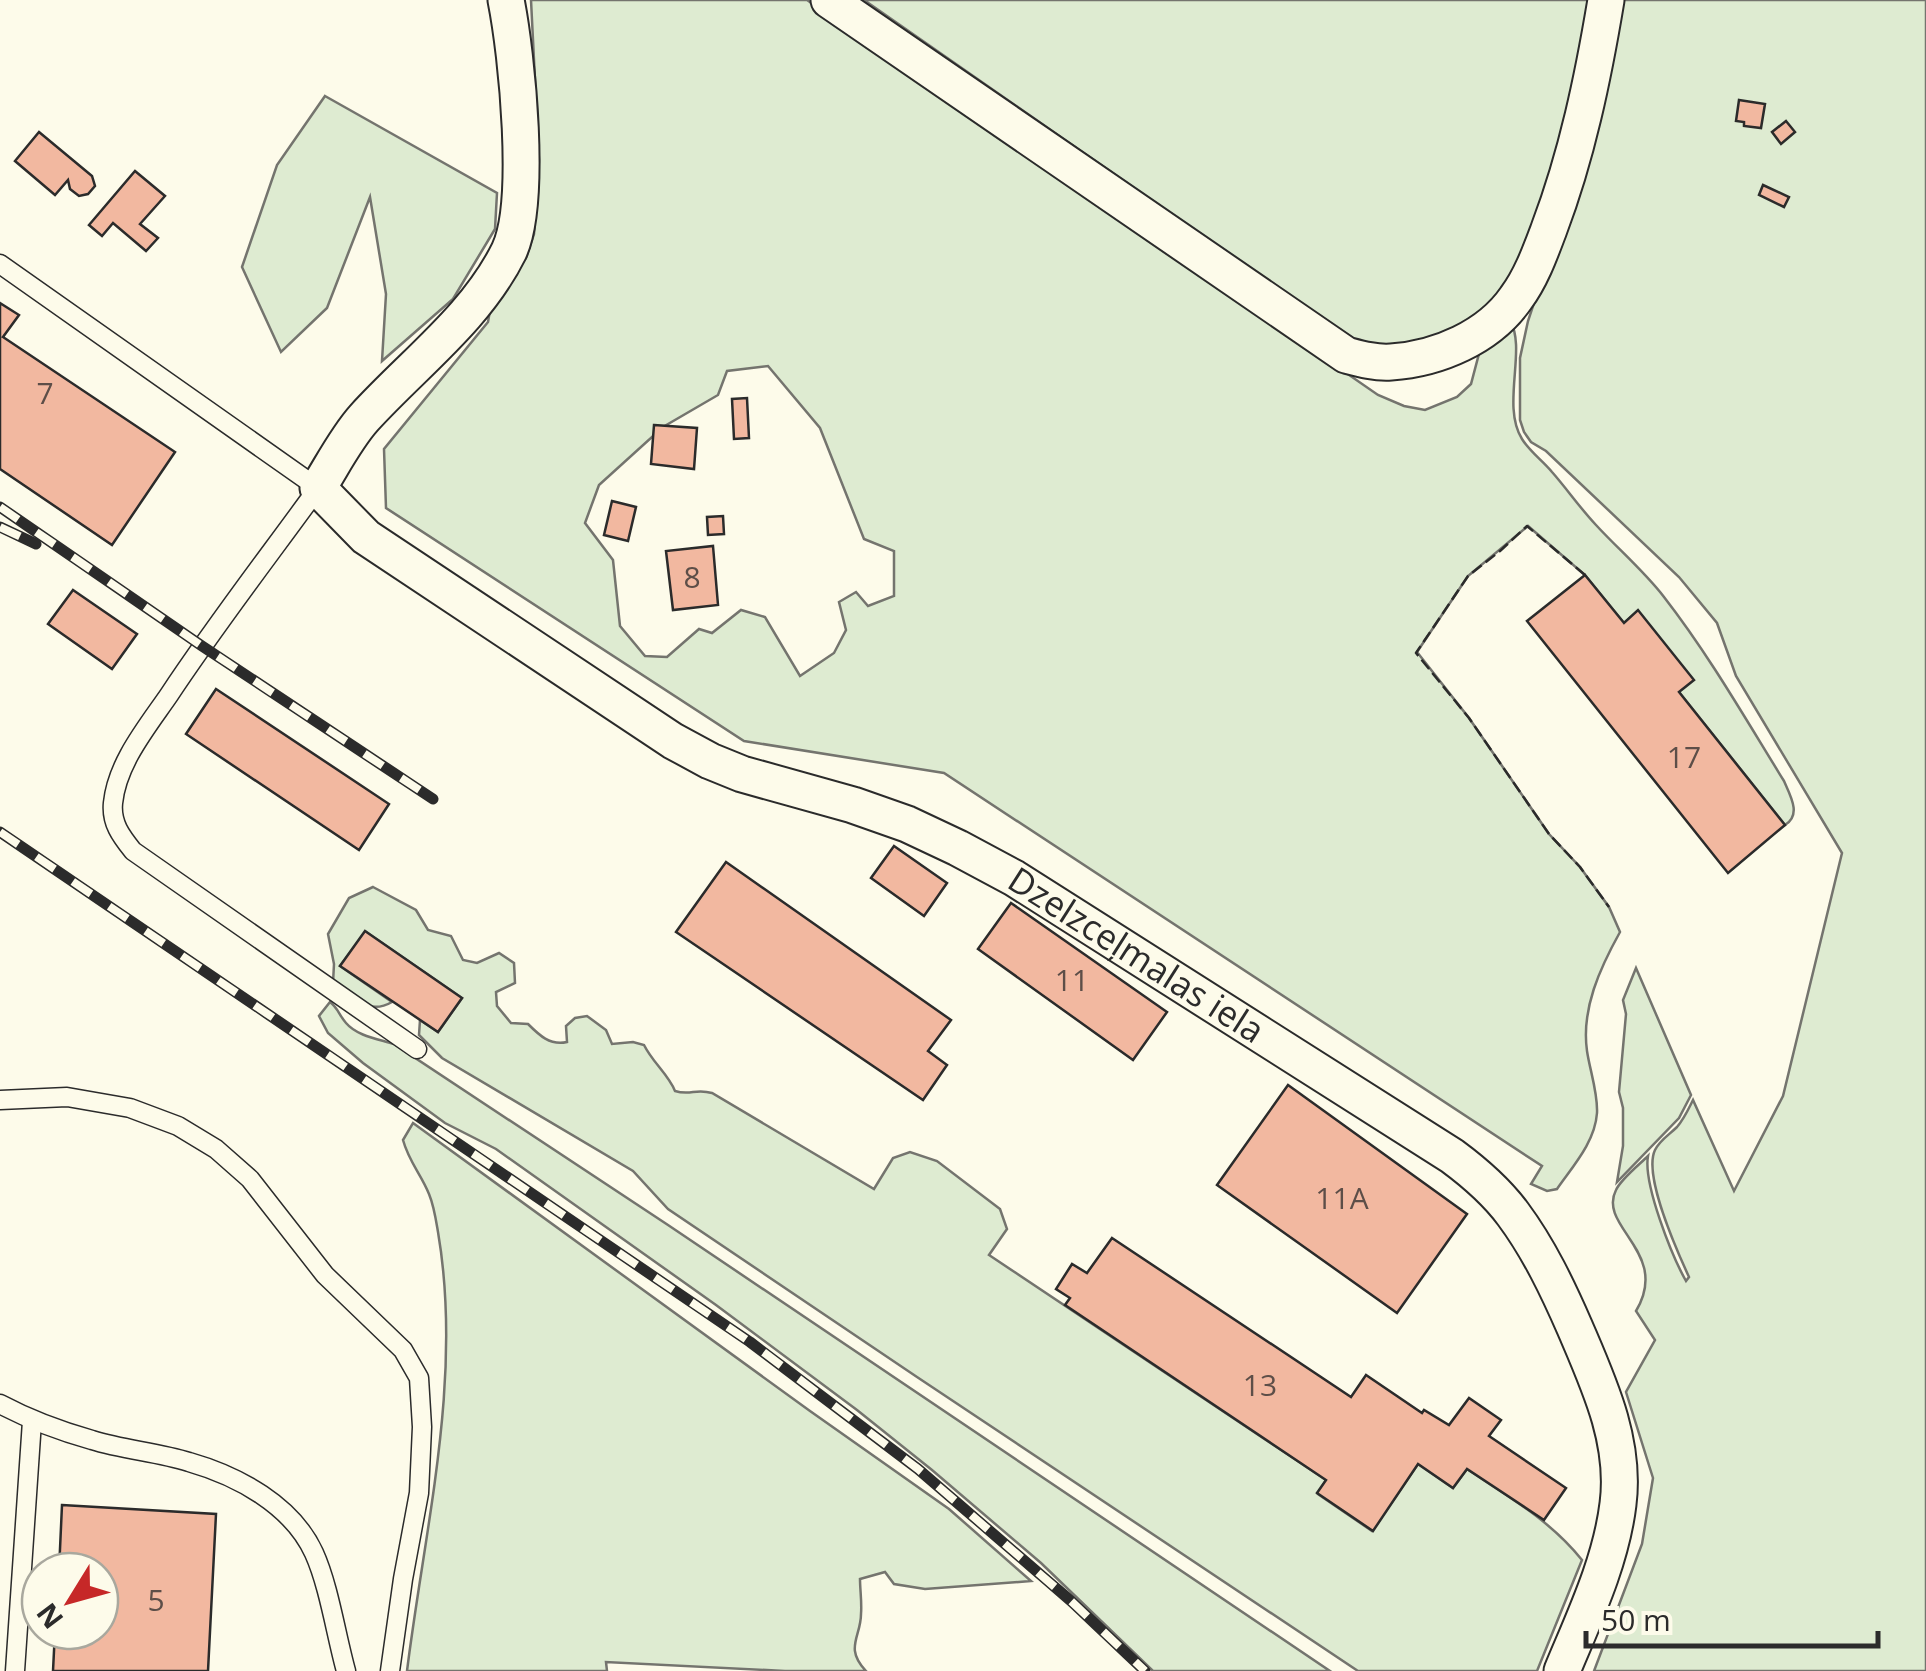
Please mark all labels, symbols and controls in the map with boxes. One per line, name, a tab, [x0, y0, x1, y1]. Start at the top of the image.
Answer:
house number: 7	[36, 372, 54, 413]
house number: 8	[683, 556, 701, 597]
house number: 17	[1667, 736, 1701, 777]
street label: Dzelzceļmalas iela	[1000, 855, 1274, 1053]
house number: 11	[1055, 959, 1089, 1000]
house number: 11A	[1315, 1177, 1369, 1218]
house number: 13	[1243, 1364, 1277, 1405]
north arrow	[20, 1551, 120, 1651]
house number: 5	[147, 1579, 165, 1620]
scale bar	[1586, 1586, 1878, 1648]
text: N	[27, 1596, 71, 1637]
text: 50 m	[1601, 1599, 1671, 1640]

